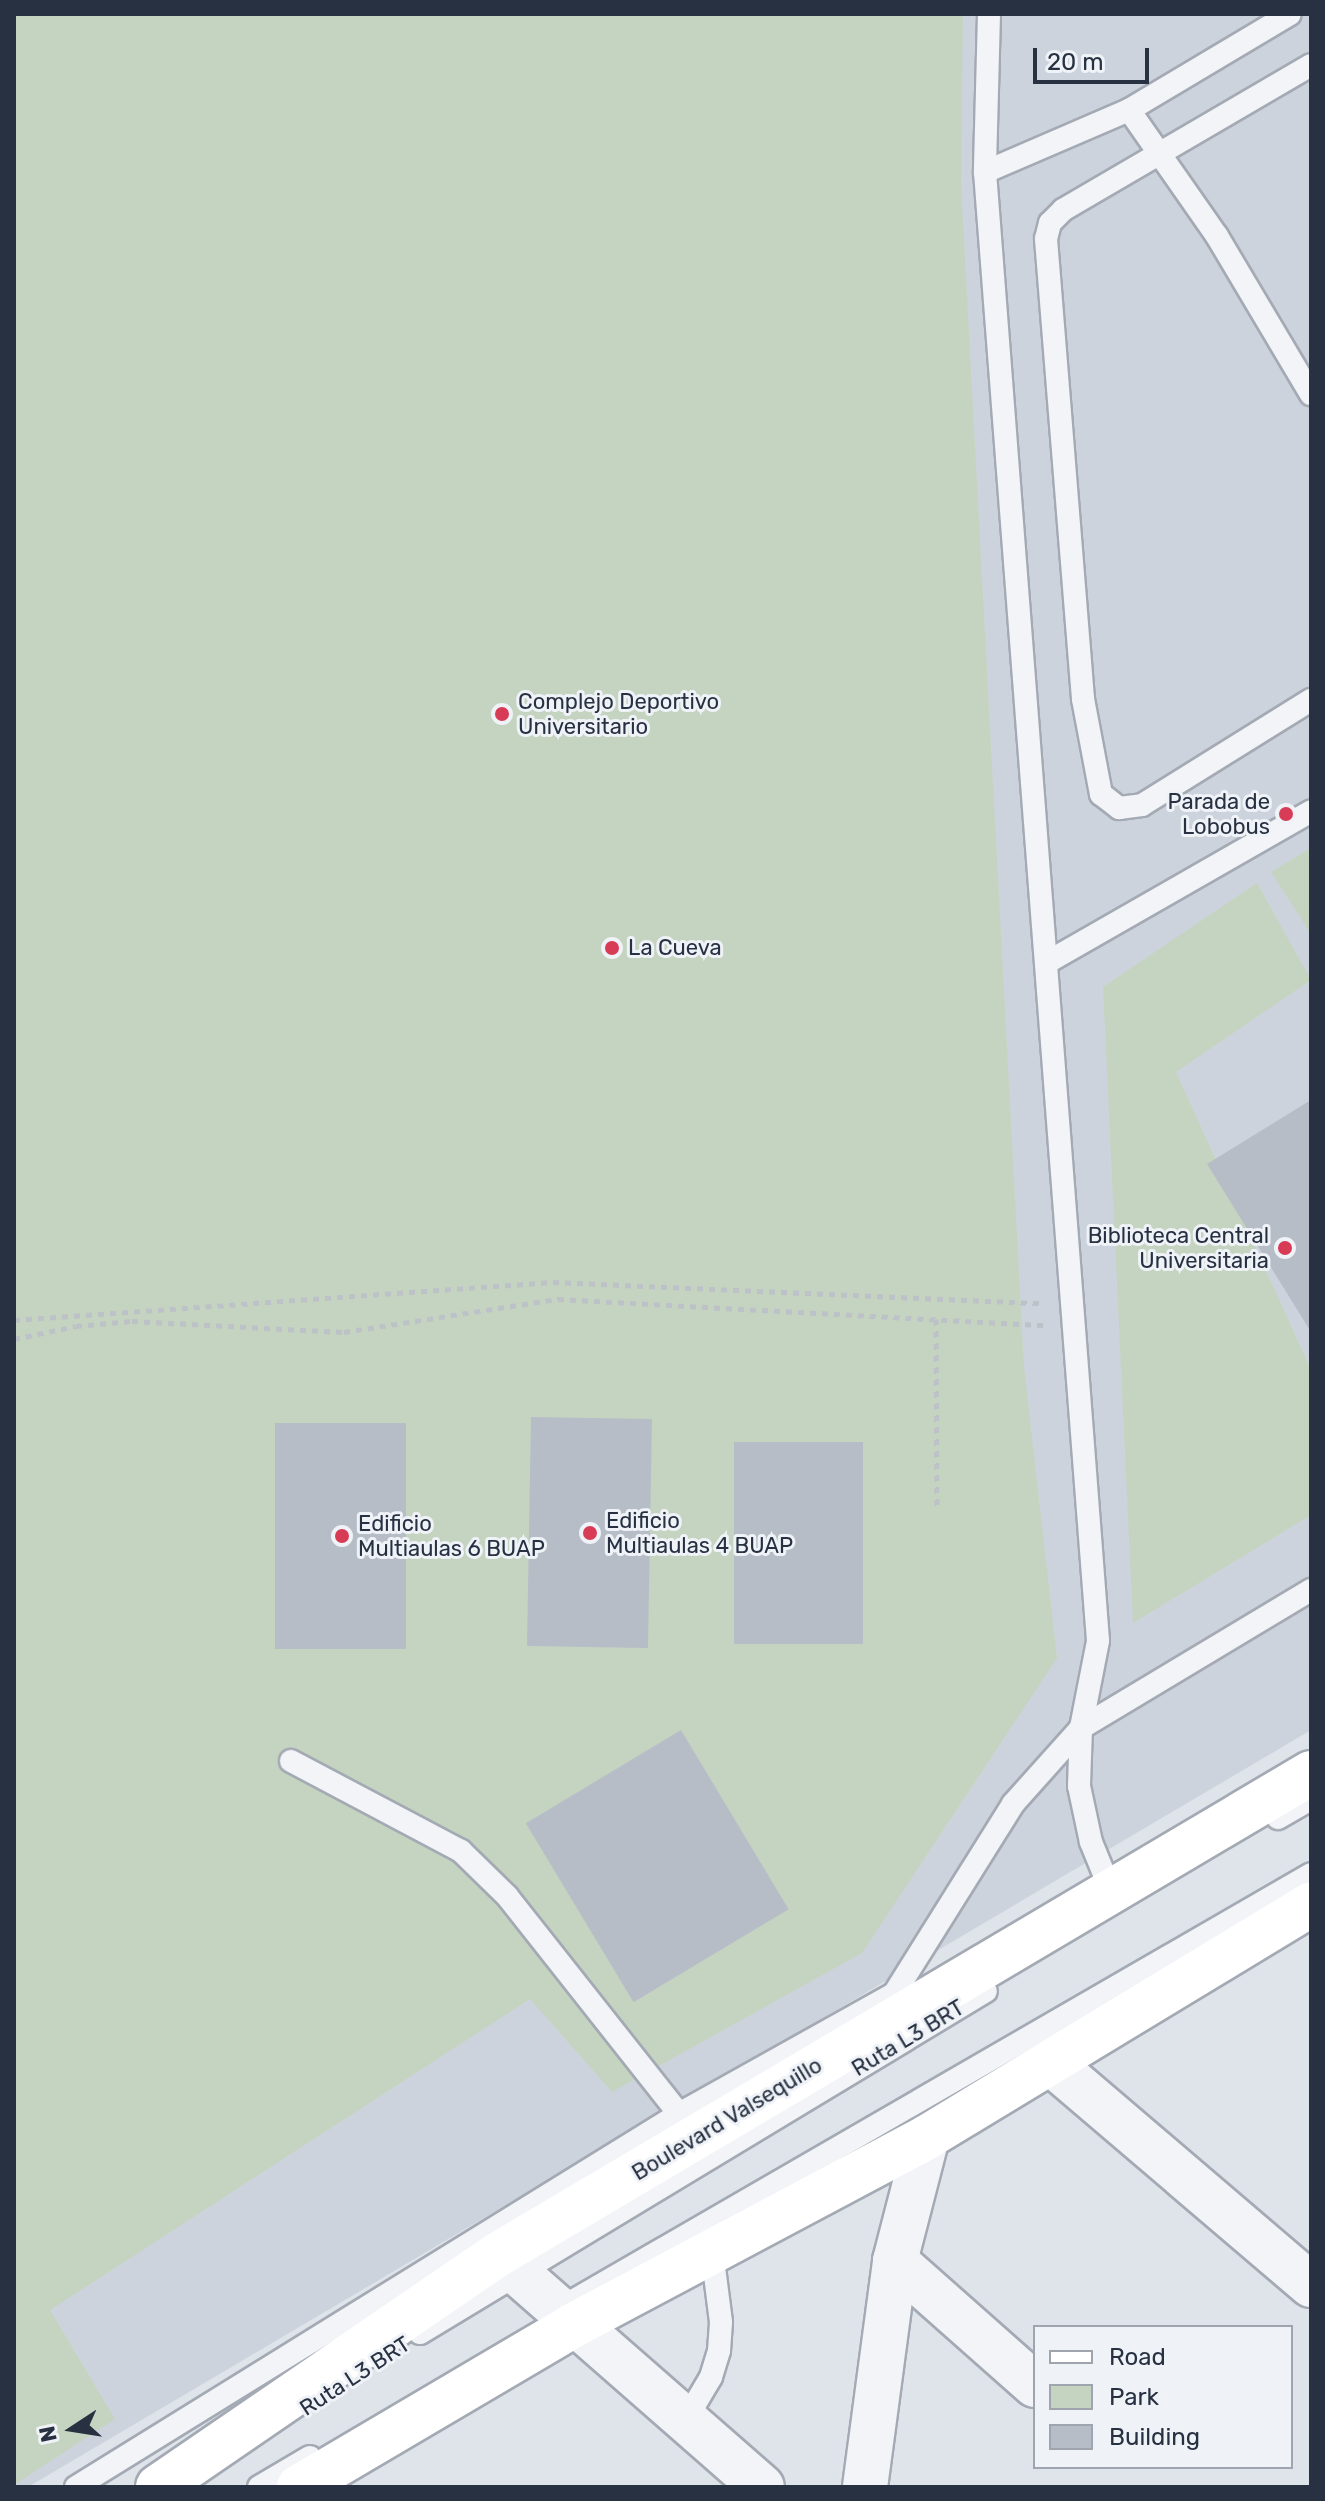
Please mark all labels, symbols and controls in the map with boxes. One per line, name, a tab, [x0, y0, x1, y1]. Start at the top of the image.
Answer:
scale bar	[1037, 32, 1153, 82]
text: 20 m	[1047, 48, 1104, 76]
place label: Complejo Deportivo Universitario	[518, 688, 719, 740]
marker: Complejo Deportivo Universitario	[493, 705, 511, 723]
place label: Parada de Lobobus	[1168, 788, 1270, 840]
marker: Parada de Lobobus	[1277, 805, 1295, 823]
place label: La Cueva	[628, 935, 722, 961]
marker: La Cueva	[603, 939, 621, 957]
place label: Biblioteca Central Universitaria	[1088, 1222, 1269, 1274]
marker: Biblioteca Central Universitaria	[1276, 1239, 1294, 1257]
place label: Edificio Multiaulas 4 BUAP	[606, 1507, 793, 1558]
place label: Edificio Multiaulas 6 BUAP	[358, 1510, 545, 1562]
marker: Edificio Multiaulas 4 BUAP	[581, 1524, 599, 1542]
marker: Edificio Multiaulas 6 BUAP	[333, 1527, 351, 1545]
street label: Ruta L3 BRT	[847, 1994, 969, 2082]
street label: Boulevard Valsequillo	[627, 2052, 827, 2186]
legend	[1033, 2325, 1293, 2469]
street label: Ruta L3 BRT	[295, 2330, 415, 2422]
text: Road	[1109, 2343, 1166, 2371]
text: Park	[1109, 2383, 1159, 2411]
north arrow	[32, 2389, 112, 2469]
text: Building	[1109, 2423, 1200, 2451]
text: N	[33, 2424, 63, 2445]

